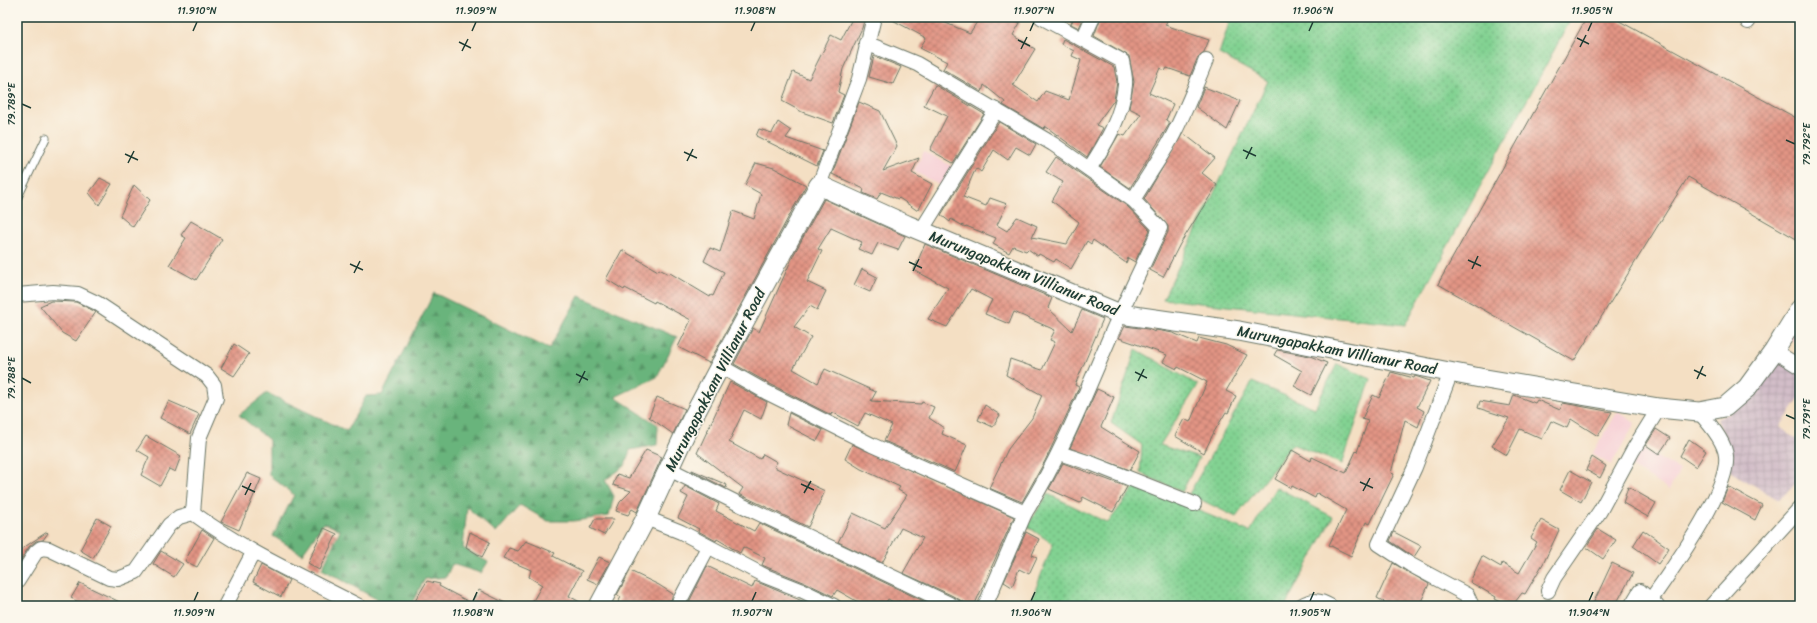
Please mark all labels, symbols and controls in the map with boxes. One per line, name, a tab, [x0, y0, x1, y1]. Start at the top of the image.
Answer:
text: 11.910°N	[177, 2, 217, 20]
text: 11.909°N	[455, 2, 497, 20]
text: 11.908°N	[734, 2, 776, 20]
text: 11.907°N	[1014, 2, 1055, 20]
text: 11.906°N	[1293, 2, 1334, 20]
text: 11.905°N	[1571, 2, 1613, 20]
text: 79.789°E	[3, 81, 21, 125]
text: 79.792°E	[1798, 121, 1816, 165]
street label: Murungapakkam Villianur Road	[925, 223, 1124, 323]
street label: Murungapakkam Villianur Road	[657, 283, 773, 476]
street label: Murungapakkam Villianur Road	[1235, 318, 1440, 382]
text: 79.788°E	[3, 355, 21, 399]
text: 79.791°E	[1798, 397, 1816, 439]
text: 11.909°N	[173, 604, 215, 622]
text: 11.908°N	[452, 604, 494, 622]
text: 11.907°N	[732, 604, 773, 622]
text: 11.906°N	[1011, 604, 1052, 622]
text: 11.905°N	[1289, 604, 1331, 622]
text: 11.904°N	[1568, 604, 1610, 622]

